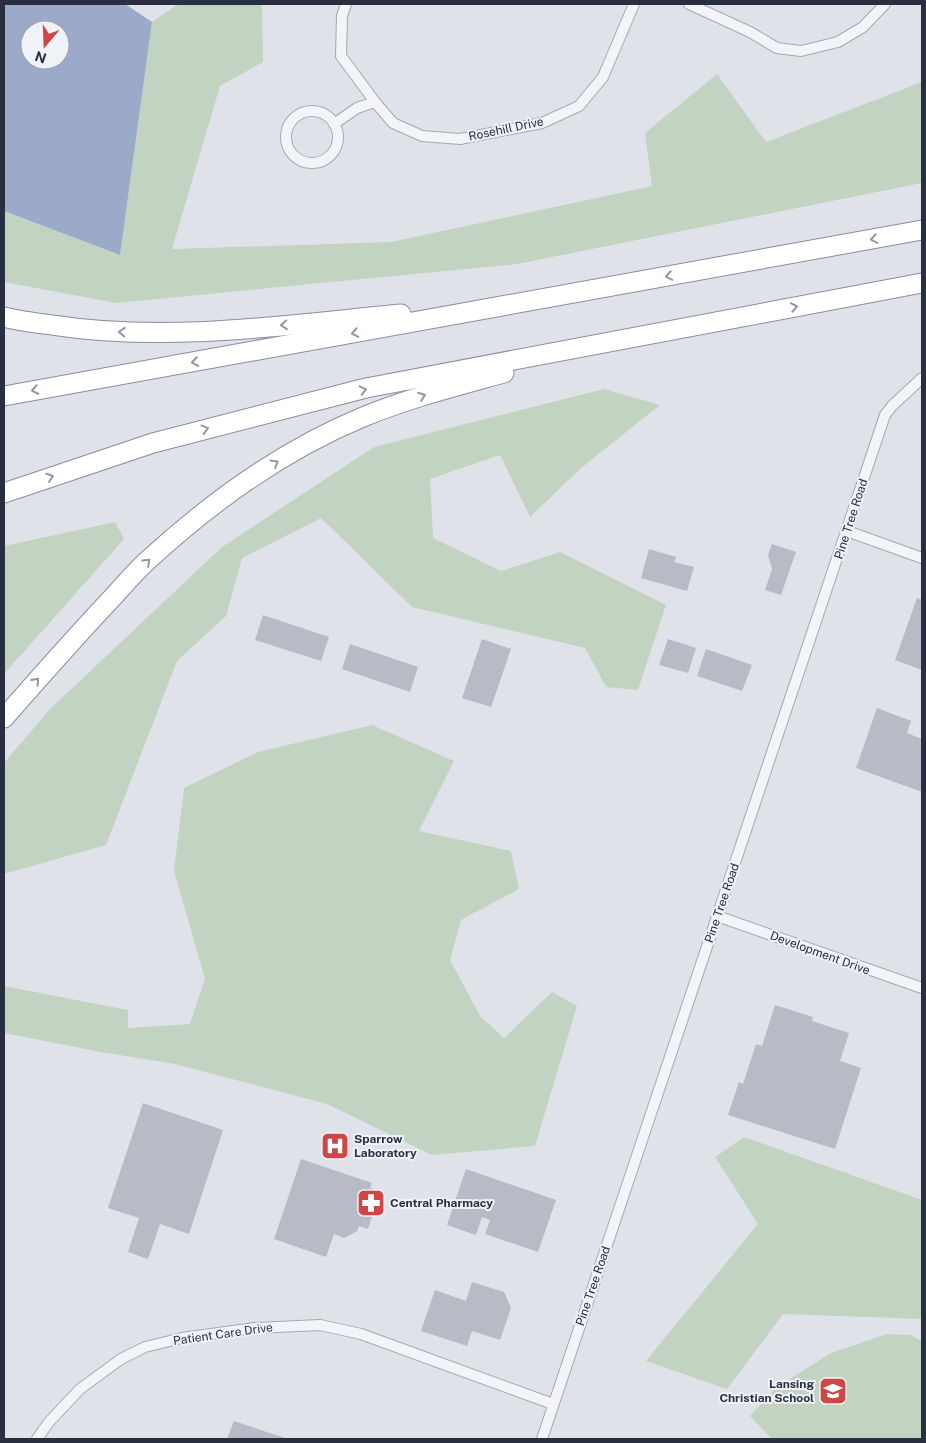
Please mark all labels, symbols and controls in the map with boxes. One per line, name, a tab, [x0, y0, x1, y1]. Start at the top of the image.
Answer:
north arrow	[20, 20, 70, 70]
text: N	[33, 48, 49, 67]
street label: Rosehill Drive	[467, 114, 545, 144]
one-way arrow	[870, 233, 879, 243]
one-way arrow	[665, 271, 673, 281]
one-way arrow	[790, 302, 798, 313]
one-way arrow	[279, 319, 287, 330]
one-way arrow	[117, 326, 125, 337]
one-way arrow	[351, 327, 360, 338]
one-way arrow	[191, 356, 200, 366]
one-way arrow	[31, 385, 40, 395]
one-way arrow	[358, 385, 367, 396]
one-way arrow	[418, 392, 426, 402]
one-way arrow	[201, 425, 209, 435]
one-way arrow	[270, 460, 279, 470]
one-way arrow	[45, 473, 54, 483]
street label: Pine Tree Road	[831, 477, 871, 561]
one-way arrow	[141, 559, 150, 568]
one-way arrow	[30, 678, 39, 687]
street label: Pine Tree Road	[702, 861, 742, 945]
street label: Development Drive	[768, 928, 872, 978]
hospital icon: Sparrow Laboratory	[320, 1131, 350, 1161]
place label: Sparrow Laboratory	[354, 1132, 417, 1160]
pharmacy icon: Central Pharmacy	[356, 1188, 386, 1218]
place label: Central Pharmacy	[390, 1196, 493, 1210]
street label: Pine Tree Road	[573, 1244, 613, 1328]
street label: Patient Care Drive	[172, 1320, 274, 1348]
school or university icon: Lansing Christian School	[818, 1376, 848, 1406]
place label: Lansing Christian School	[719, 1377, 814, 1405]

